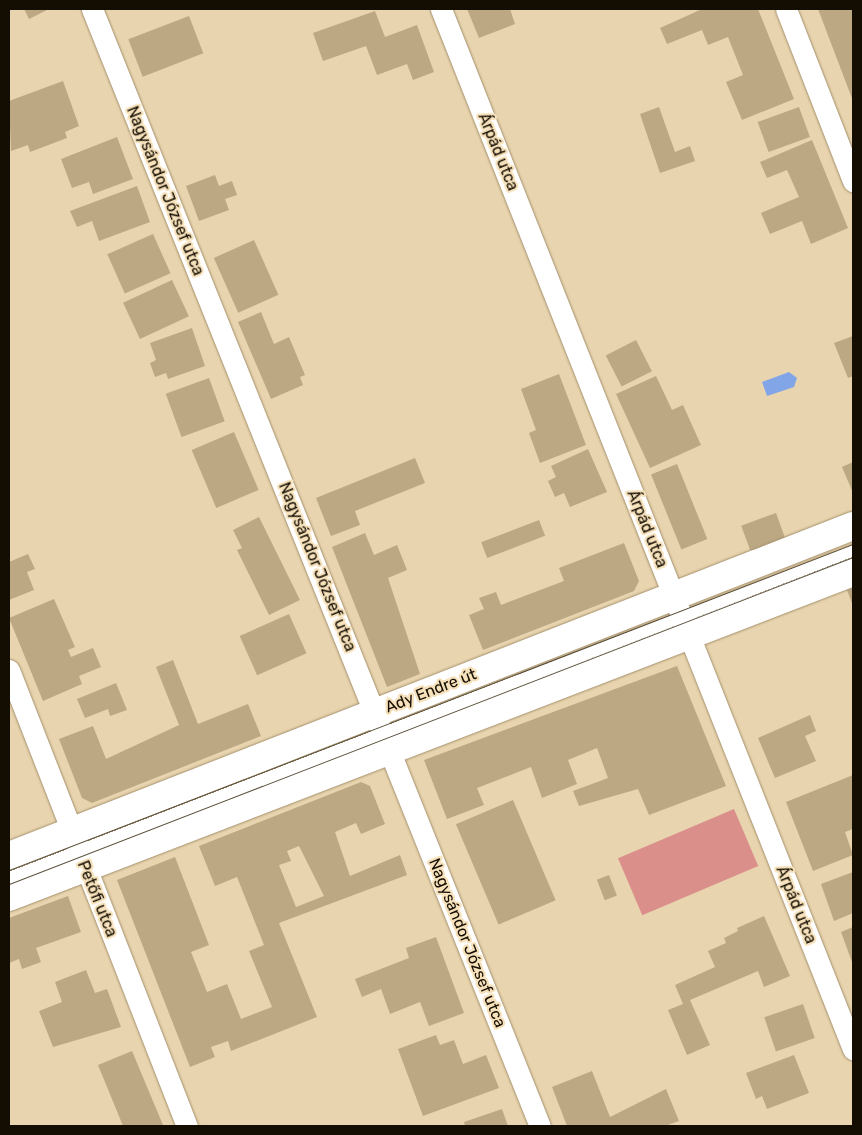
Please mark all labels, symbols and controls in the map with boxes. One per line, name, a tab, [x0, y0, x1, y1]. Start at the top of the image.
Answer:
street label: Nagysándor József utca	[122, 103, 208, 279]
street label: Árpád utca	[474, 110, 522, 194]
street label: Nagysándor József utca	[274, 479, 360, 655]
street label: Árpád utca	[623, 487, 671, 571]
street label: Ady Endre út	[383, 665, 479, 717]
street label: Nagysándor József utca	[424, 855, 510, 1031]
street label: Petőfi utca	[73, 858, 121, 940]
street label: Árpád utca	[772, 863, 820, 947]

